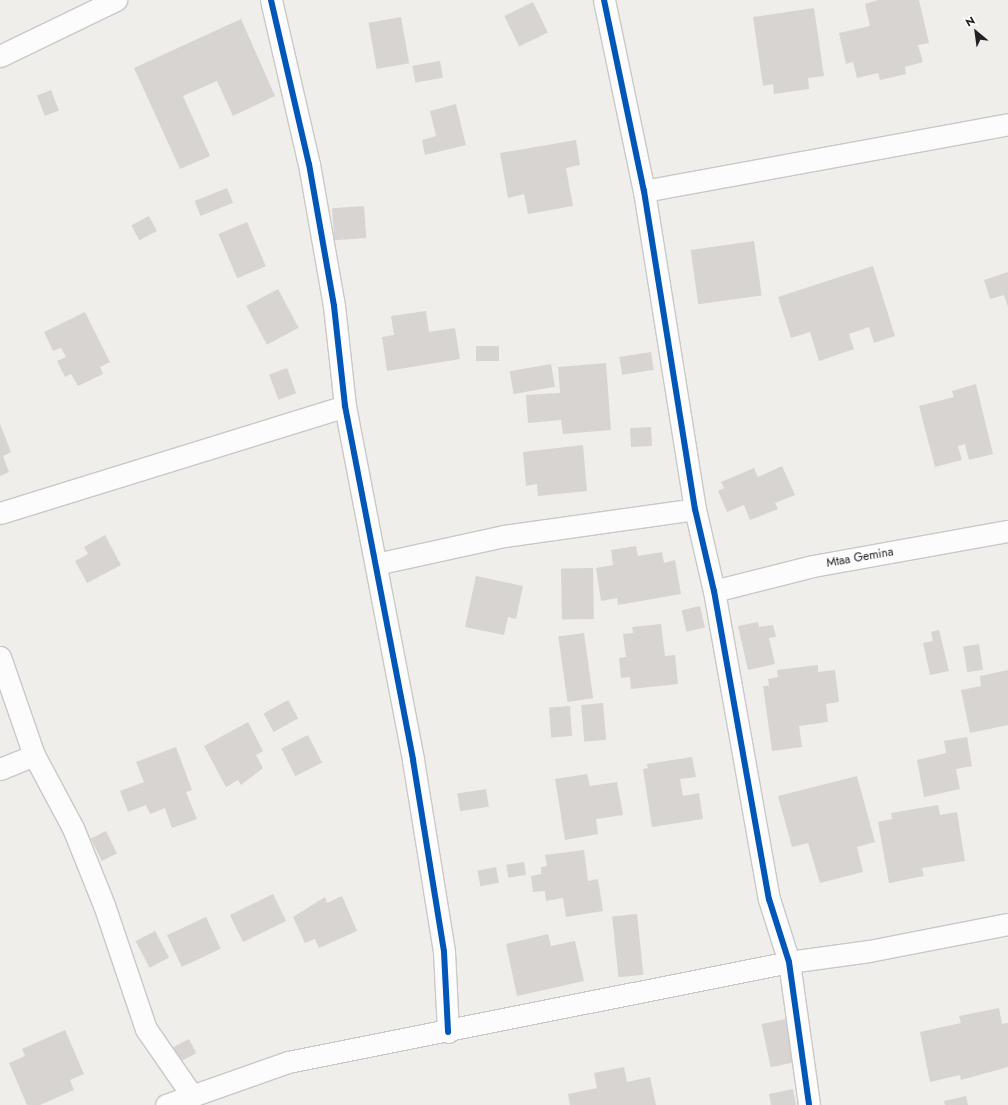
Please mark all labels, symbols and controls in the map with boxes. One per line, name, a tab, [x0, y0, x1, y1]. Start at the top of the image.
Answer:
north arrow	[956, 12, 996, 52]
text: N	[962, 12, 978, 31]
street label: Mtaa Gemina	[825, 545, 895, 571]

